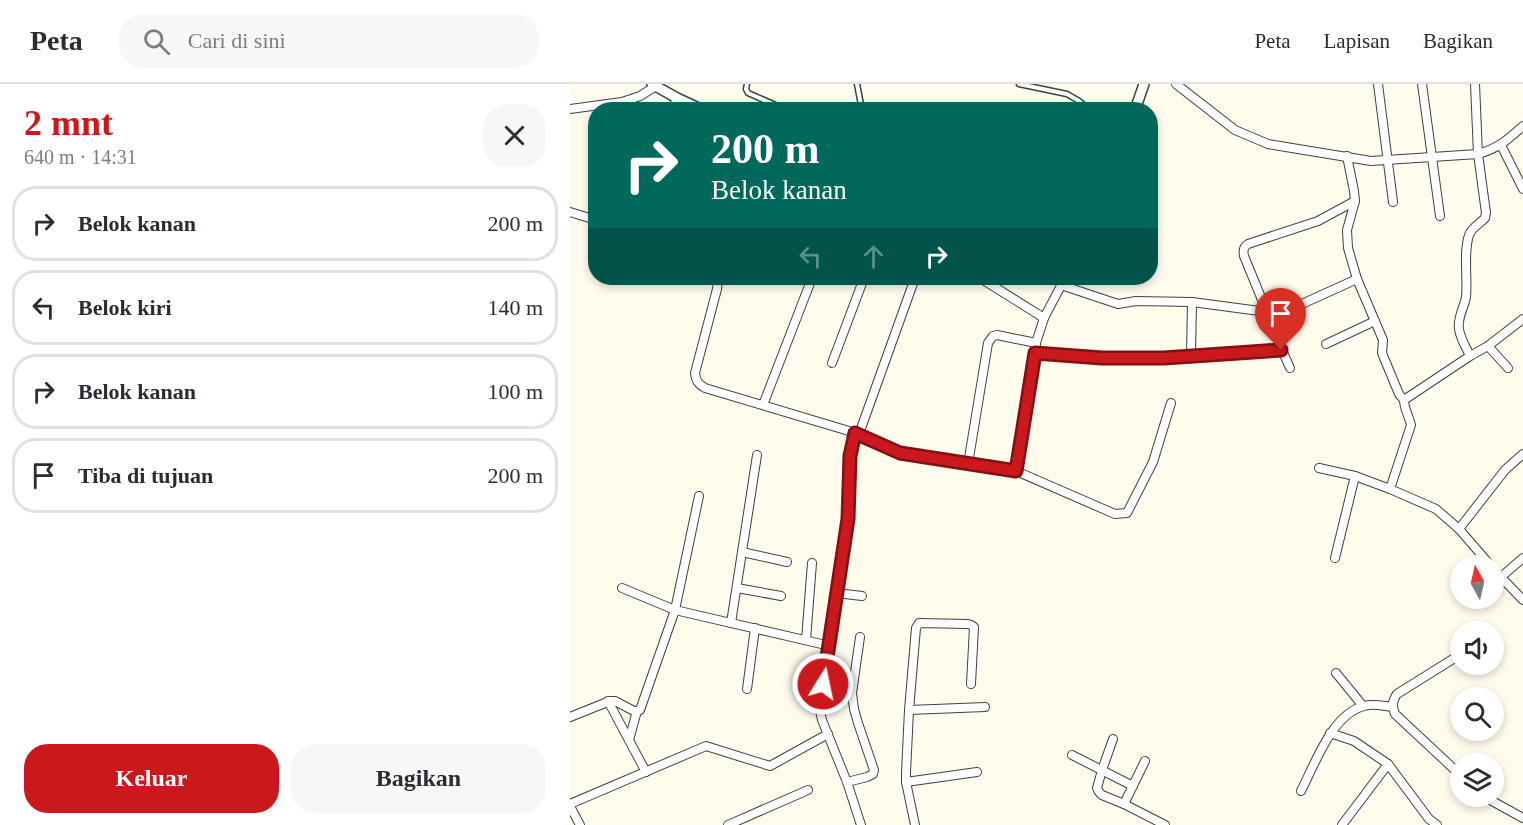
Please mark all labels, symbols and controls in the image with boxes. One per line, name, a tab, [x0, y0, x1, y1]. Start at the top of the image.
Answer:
search box	[119, 14, 539, 68]
text: Peta	[30, 25, 83, 56]
icon: search	[140, 25, 173, 58]
text: Cari di sini	[188, 28, 286, 53]
text: Peta	[1254, 29, 1291, 53]
text: Lapisan	[1324, 29, 1390, 53]
text: Bagikan	[1423, 29, 1493, 53]
text: 2 mnt	[24, 103, 113, 143]
button: close	[483, 104, 546, 167]
icon: right	[612, 126, 690, 204]
text: 200 m	[711, 126, 820, 172]
text: 640 m · 14:31	[24, 146, 137, 168]
text: Belok kanan	[711, 175, 847, 205]
icon: right	[27, 207, 60, 240]
text: Belok kanan	[78, 211, 196, 236]
text: 200 m	[487, 211, 543, 236]
icon: left	[794, 240, 827, 273]
icon: ahead	[857, 240, 890, 273]
icon: right	[920, 240, 953, 273]
pin	[1255, 288, 1306, 350]
icon: left	[27, 291, 60, 324]
text: Belok kiri	[78, 295, 172, 320]
text: 140 m	[487, 295, 543, 320]
icon: arrive	[1264, 297, 1297, 330]
icon: right	[27, 375, 60, 408]
text: Belok kanan	[78, 379, 196, 404]
text: 100 m	[487, 379, 543, 404]
icon: arrive	[27, 459, 60, 492]
text: Tiba di tujuan	[78, 463, 213, 488]
text: 200 m	[487, 463, 543, 488]
north arrow	[1450, 555, 1504, 609]
map controls	[1450, 555, 1504, 807]
button: sound	[1450, 621, 1504, 675]
position arrow	[791, 652, 855, 716]
button: search	[1450, 687, 1504, 741]
button: Keluar	[24, 744, 279, 813]
button: Bagikan	[291, 744, 546, 813]
button: layers	[1450, 753, 1504, 807]

